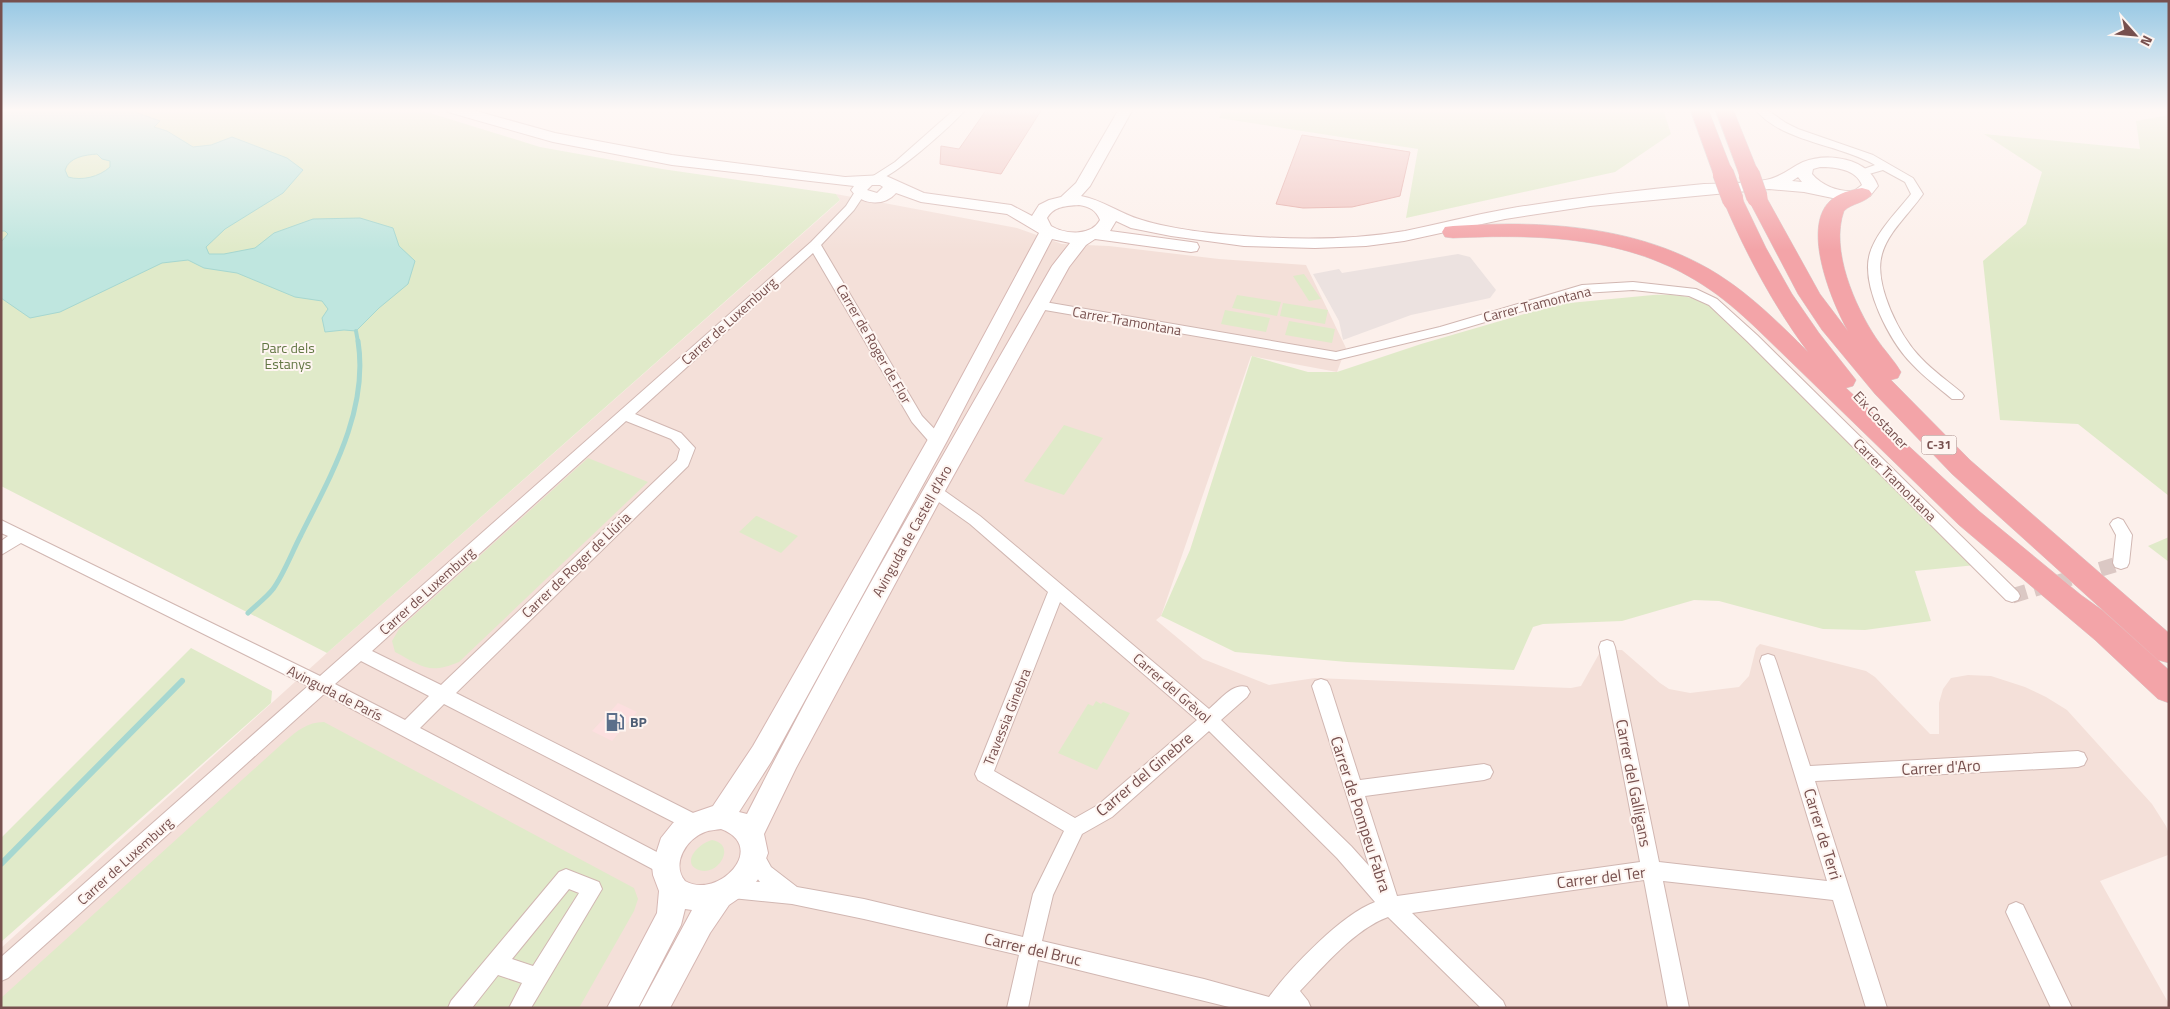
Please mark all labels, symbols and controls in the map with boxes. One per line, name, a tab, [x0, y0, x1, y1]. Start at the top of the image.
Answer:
north arrow	[2110, 10, 2160, 60]
text: N	[2135, 32, 2159, 50]
street label: Carrer de Luxemburg	[676, 272, 781, 369]
street label: Carrer de Roger de Flor	[832, 280, 917, 408]
street label: Carrer Tramontana	[1481, 280, 1593, 327]
street label: Carrer Tramontana	[1071, 301, 1183, 340]
park label: Parc dels Estanys	[261, 337, 315, 374]
street label: Eix Costaner	[1849, 386, 1914, 454]
street label: Carrer Tramontana	[1849, 433, 1942, 526]
road number: C-31	[1922, 436, 1956, 454]
street label: Avinguda de Castell d'Aro	[867, 461, 957, 601]
street label: Carrer de Roger de Llúria	[516, 507, 635, 622]
street label: Carrer de Luxemburg	[374, 542, 479, 639]
street label: Carrer del Grèvol	[1129, 648, 1216, 728]
street label: Avinguda de París	[284, 659, 387, 726]
street label: Travessia Ginebra	[977, 665, 1036, 769]
fuel station icon: BP	[604, 711, 626, 733]
place label: BP	[630, 711, 647, 732]
street label: Carrer del Galligans	[1610, 717, 1658, 849]
street label: Carrer del Ginebre	[1090, 726, 1198, 822]
street label: Carrer de Pompeu Fabra	[1324, 733, 1398, 895]
street label: Carrer d'Aro	[1901, 753, 1981, 781]
street label: Carrer de Terri	[1798, 785, 1848, 883]
street label: Carrer de Luxemburg	[72, 812, 177, 909]
street label: Carrer del Ter	[1555, 860, 1647, 894]
street label: Carrer del Bruc	[982, 926, 1084, 972]

